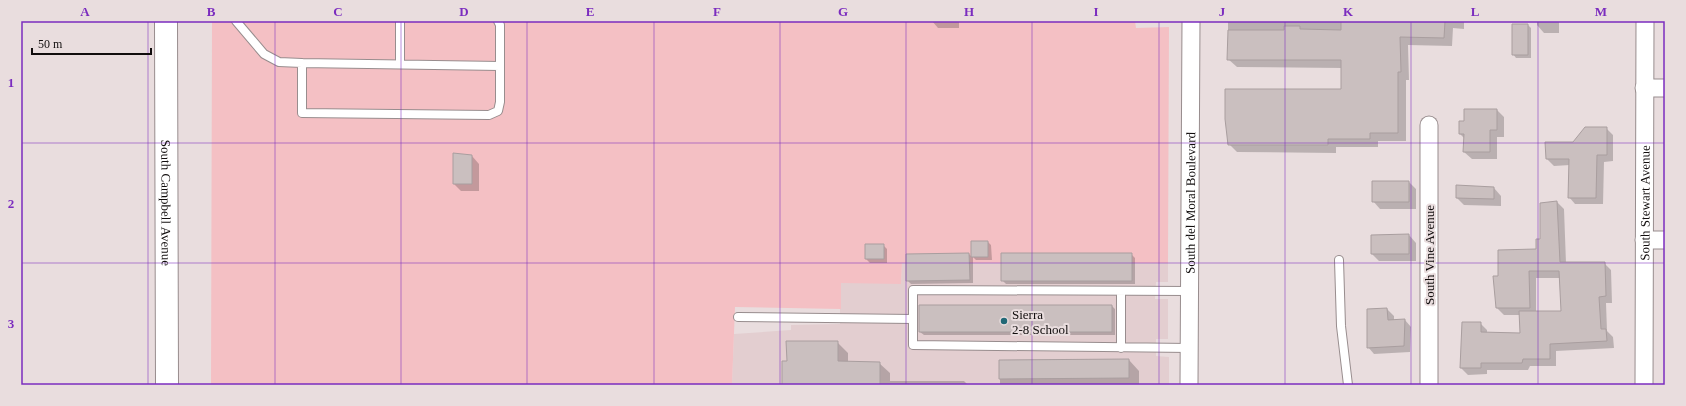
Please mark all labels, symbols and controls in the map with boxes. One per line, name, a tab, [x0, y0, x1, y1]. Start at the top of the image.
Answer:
text: A	[80, 4, 90, 19]
text: B	[207, 4, 216, 19]
text: C	[333, 4, 343, 19]
text: D	[459, 4, 469, 19]
text: E	[586, 4, 594, 19]
text: F	[713, 4, 721, 19]
text: G	[838, 4, 848, 19]
text: H	[964, 4, 974, 19]
text: I	[1093, 4, 1099, 19]
text: J	[1219, 4, 1226, 19]
text: K	[1343, 4, 1354, 19]
text: L	[1471, 4, 1480, 19]
text: M	[1595, 4, 1607, 19]
scale bar	[32, 30, 151, 56]
text: 50 m	[38, 37, 63, 51]
text: 1	[8, 75, 14, 90]
street label: South del Moral Boulevard	[1183, 131, 1198, 274]
street label: South Campbell Avenue	[158, 140, 174, 266]
street label: South Stewart Avenue	[1637, 145, 1653, 261]
text: 2	[8, 196, 14, 211]
street label: South Vine Avenue	[1422, 205, 1437, 305]
place label: Sierra 2-8 School	[1012, 307, 1069, 337]
text: 3	[8, 316, 15, 331]
marker: Sierra 2-8 School	[999, 316, 1009, 326]

